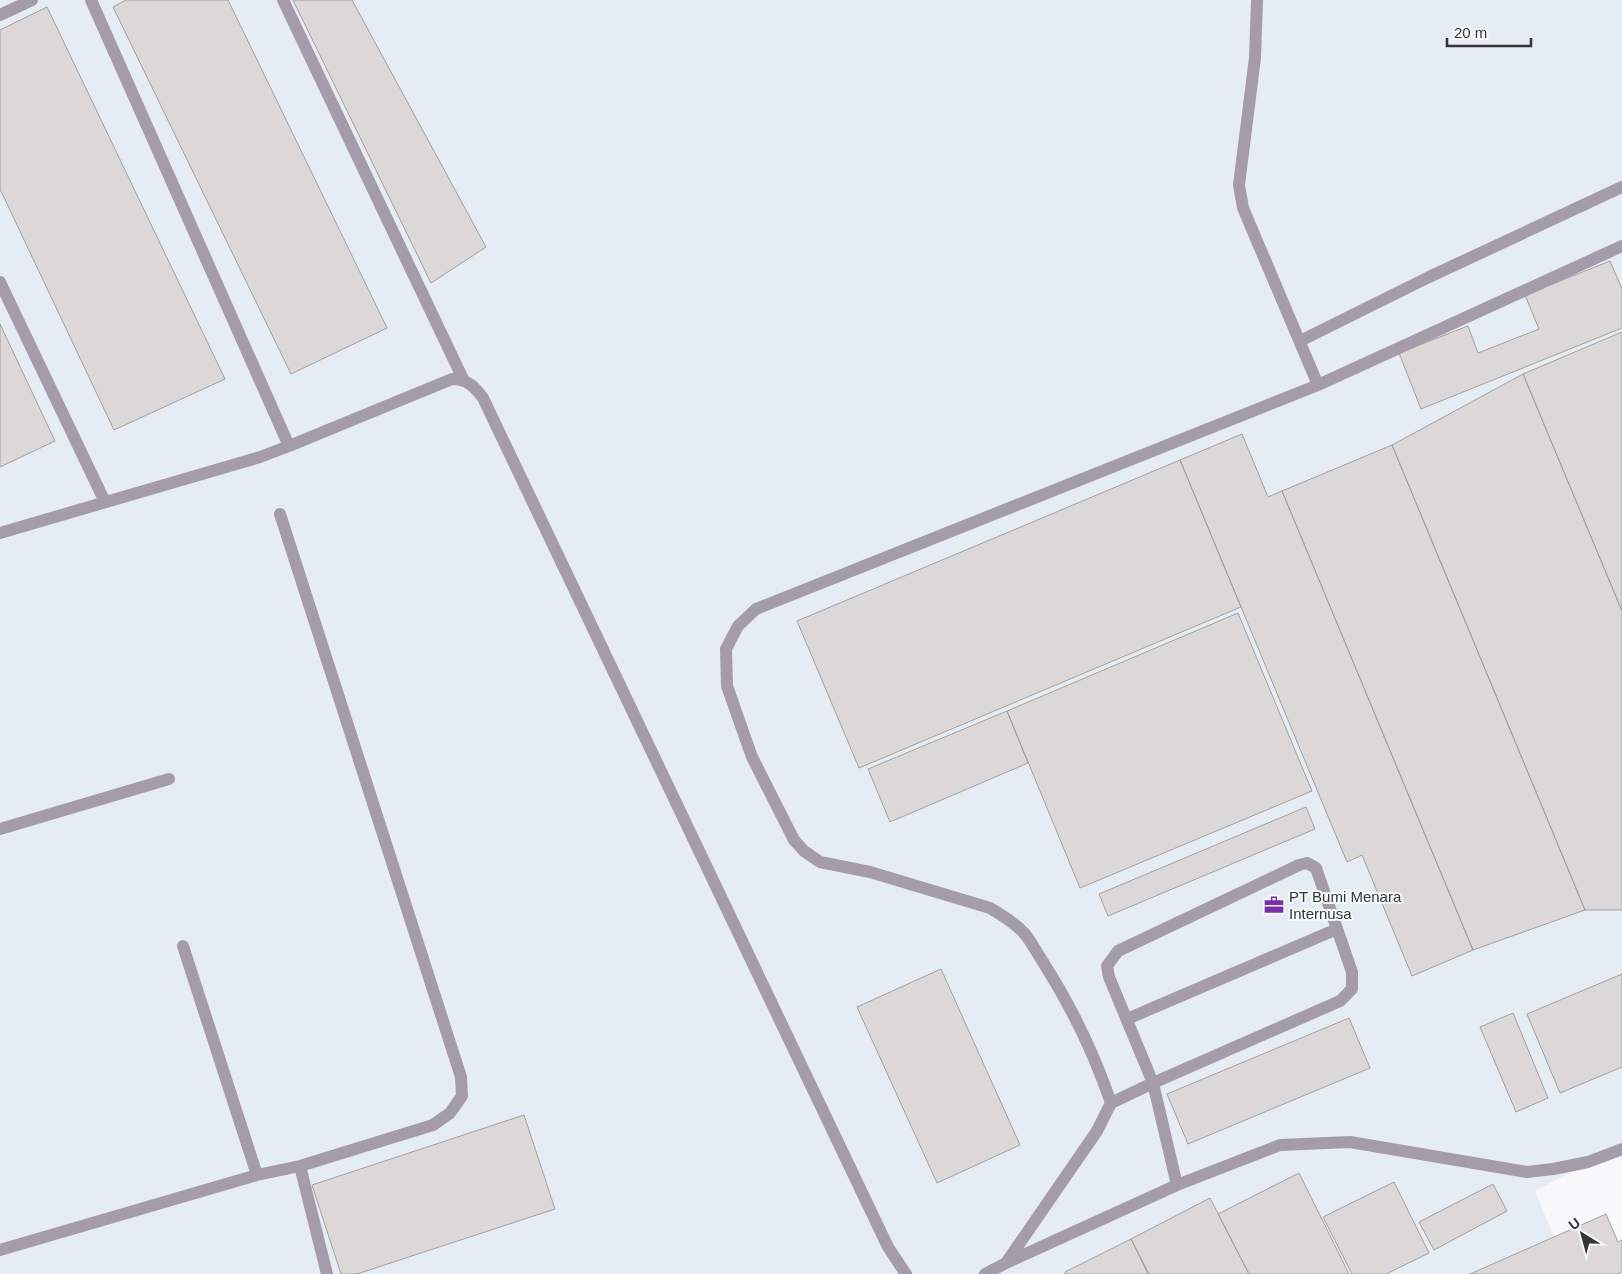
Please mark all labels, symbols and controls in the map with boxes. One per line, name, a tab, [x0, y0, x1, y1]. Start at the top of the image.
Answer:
scale bar	[1447, 15, 1531, 47]
text: 20 m	[1454, 24, 1487, 41]
place label: PT Bumi Menara Internusa	[1289, 888, 1402, 922]
office icon: PT Bumi Menara Internusa	[1263, 894, 1285, 916]
north arrow	[1557, 1209, 1607, 1259]
text: U	[1565, 1214, 1583, 1233]

